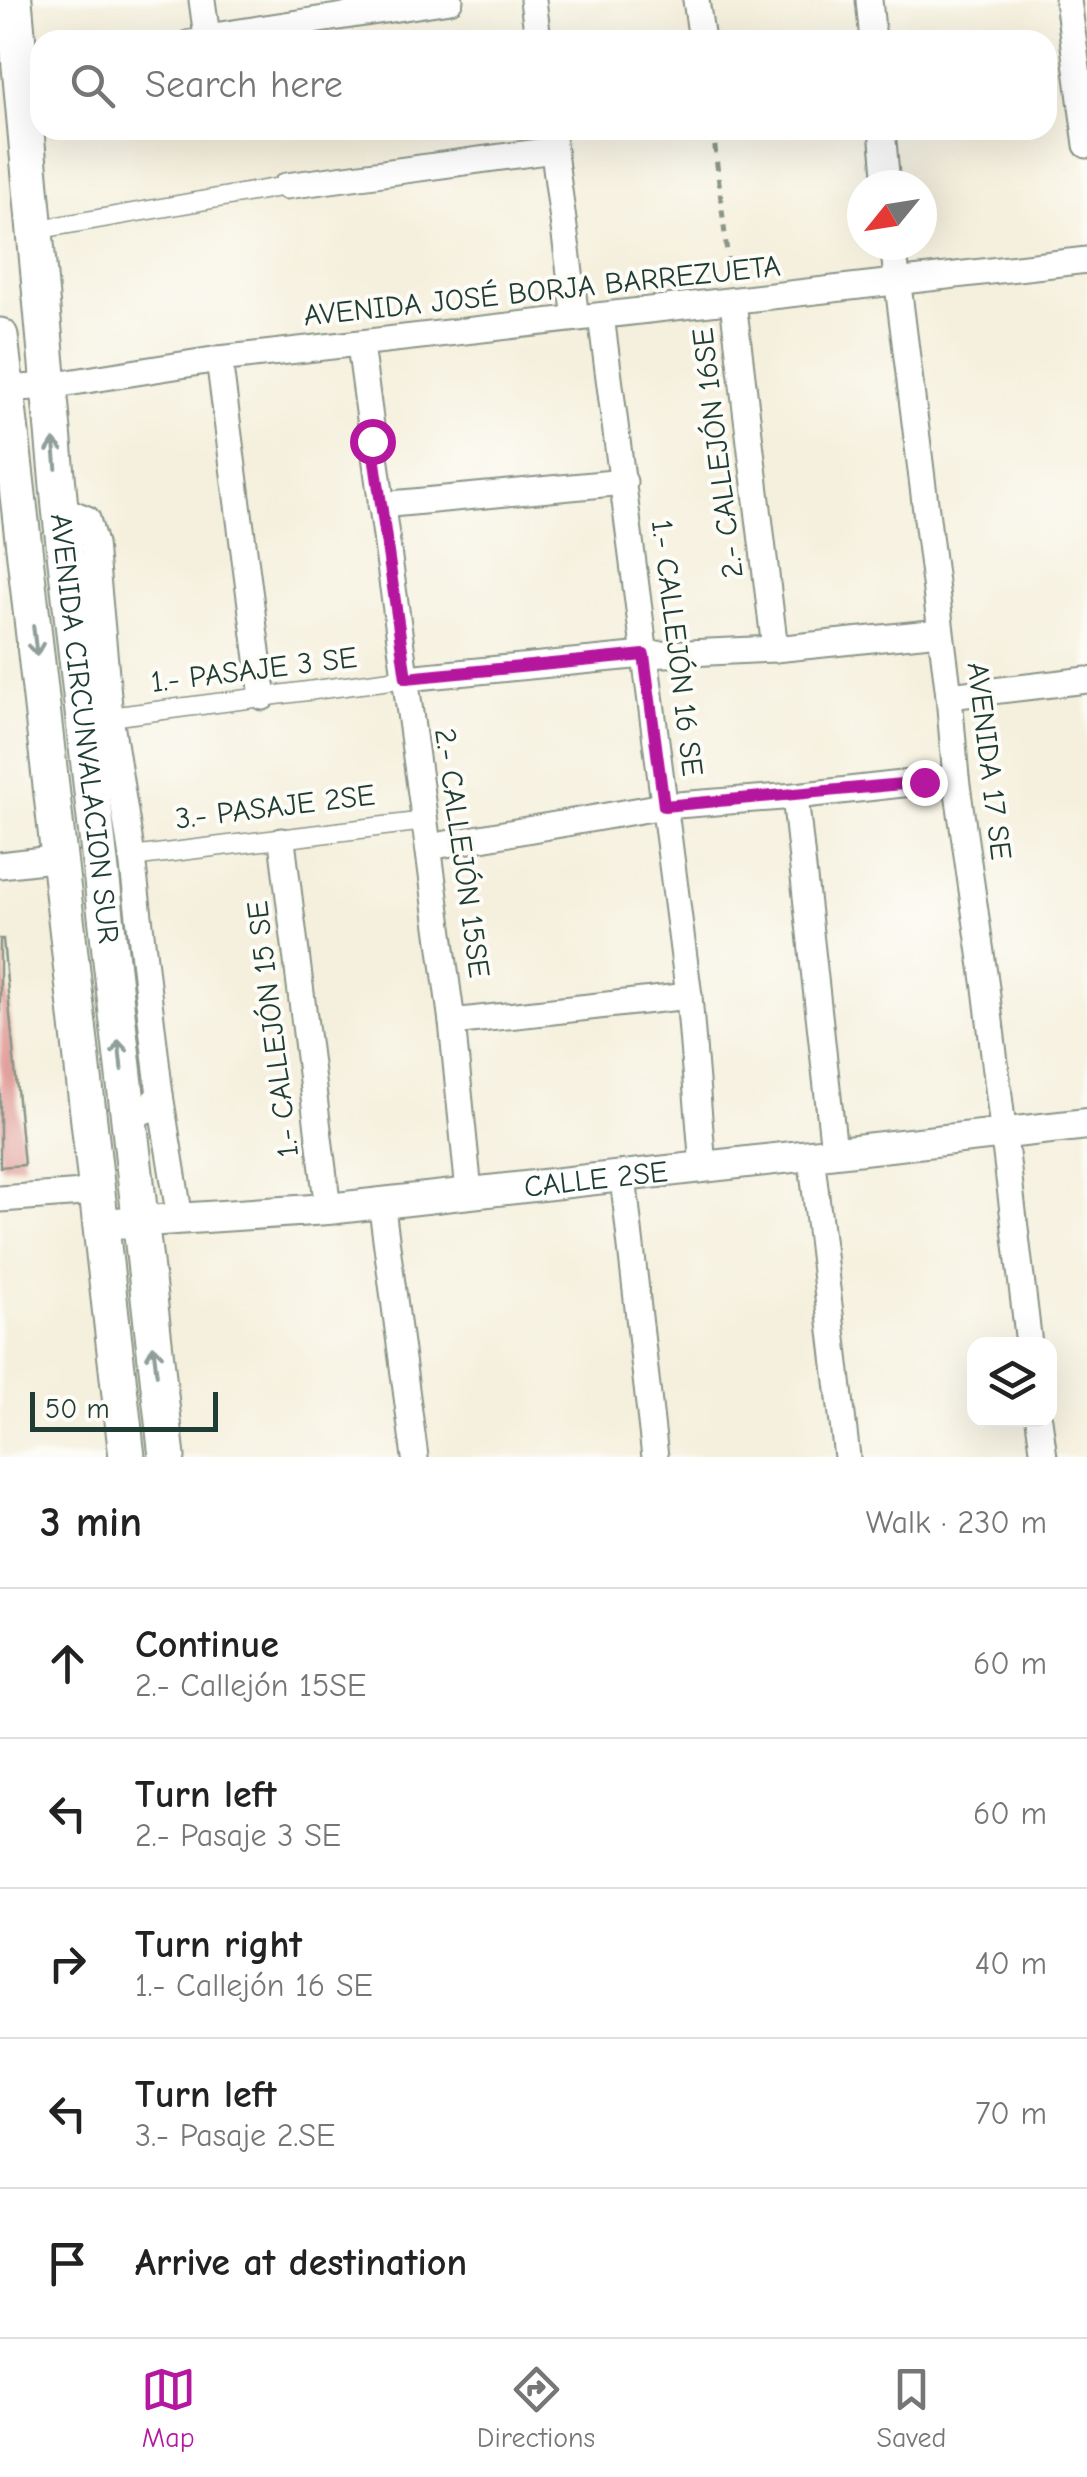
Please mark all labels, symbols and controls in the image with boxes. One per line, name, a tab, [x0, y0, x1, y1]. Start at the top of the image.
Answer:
search box	[30, 30, 1057, 140]
icon: search	[65, 58, 120, 113]
text: Search here	[145, 63, 343, 107]
north arrow	[847, 170, 937, 260]
street label: AVENIDA JOSÉ BORJA BARREZUETA	[302, 249, 782, 333]
street label: 2.- CALLEJÓN 16SE	[684, 326, 751, 580]
route start	[350, 419, 396, 465]
one-way arrow	[46, 438, 65, 470]
street label: AVENIDA CIRCUNVALACION SUR	[43, 512, 127, 946]
street label: 1.- CALLEJÓN 16 SE	[644, 518, 711, 778]
one-way arrow	[26, 625, 44, 657]
street label: 1.- PASAJE 3 SE	[149, 640, 359, 700]
street label: AVENIDA 17 SE	[960, 660, 1018, 862]
street label: 2.- CALLEJÓN 15SE	[427, 726, 498, 980]
route end	[902, 760, 948, 806]
street label: 3.- PASAJE 2SE	[173, 777, 377, 837]
street label: 1.- CALLEJÓN 15 SE	[239, 899, 306, 1159]
one-way arrow	[110, 1040, 129, 1072]
street label: CALLE 2SE	[522, 1154, 670, 1204]
map controls	[967, 1337, 1057, 1427]
button: layers	[967, 1337, 1057, 1427]
one-way arrow	[145, 1345, 164, 1377]
scale bar	[30, 1387, 218, 1432]
text: 50 m	[45, 1393, 110, 1425]
text: 3 min	[40, 1498, 142, 1547]
text: Walk · 230 m	[866, 1504, 1047, 1541]
text: Continue	[135, 1623, 279, 1667]
icon: ahead	[40, 1636, 95, 1691]
text: 60 m	[973, 1645, 1047, 1682]
text: 2.- Callejón 15SE	[135, 1667, 366, 1704]
text: Turn left	[135, 1773, 276, 1817]
icon: left	[40, 1786, 95, 1841]
text: 60 m	[973, 1795, 1047, 1832]
text: 2.- Pasaje 3 SE	[135, 1817, 341, 1854]
text: Turn right	[135, 1923, 302, 1967]
icon: right	[40, 1936, 95, 1991]
text: 40 m	[975, 1945, 1047, 1982]
text: 1.- Callejón 16 SE	[135, 1967, 373, 2004]
text: Turn left	[135, 2073, 276, 2117]
icon: left	[40, 2086, 95, 2141]
text: 70 m	[975, 2095, 1047, 2132]
text: 3.- Pasaje 2.SE	[135, 2117, 335, 2154]
icon: arrive	[40, 2236, 95, 2291]
text: Arrive at destination	[135, 2241, 467, 2285]
tab: Map	[141, 2362, 196, 2454]
tab: Directions	[477, 2362, 595, 2454]
tab: Saved	[876, 2362, 946, 2454]

